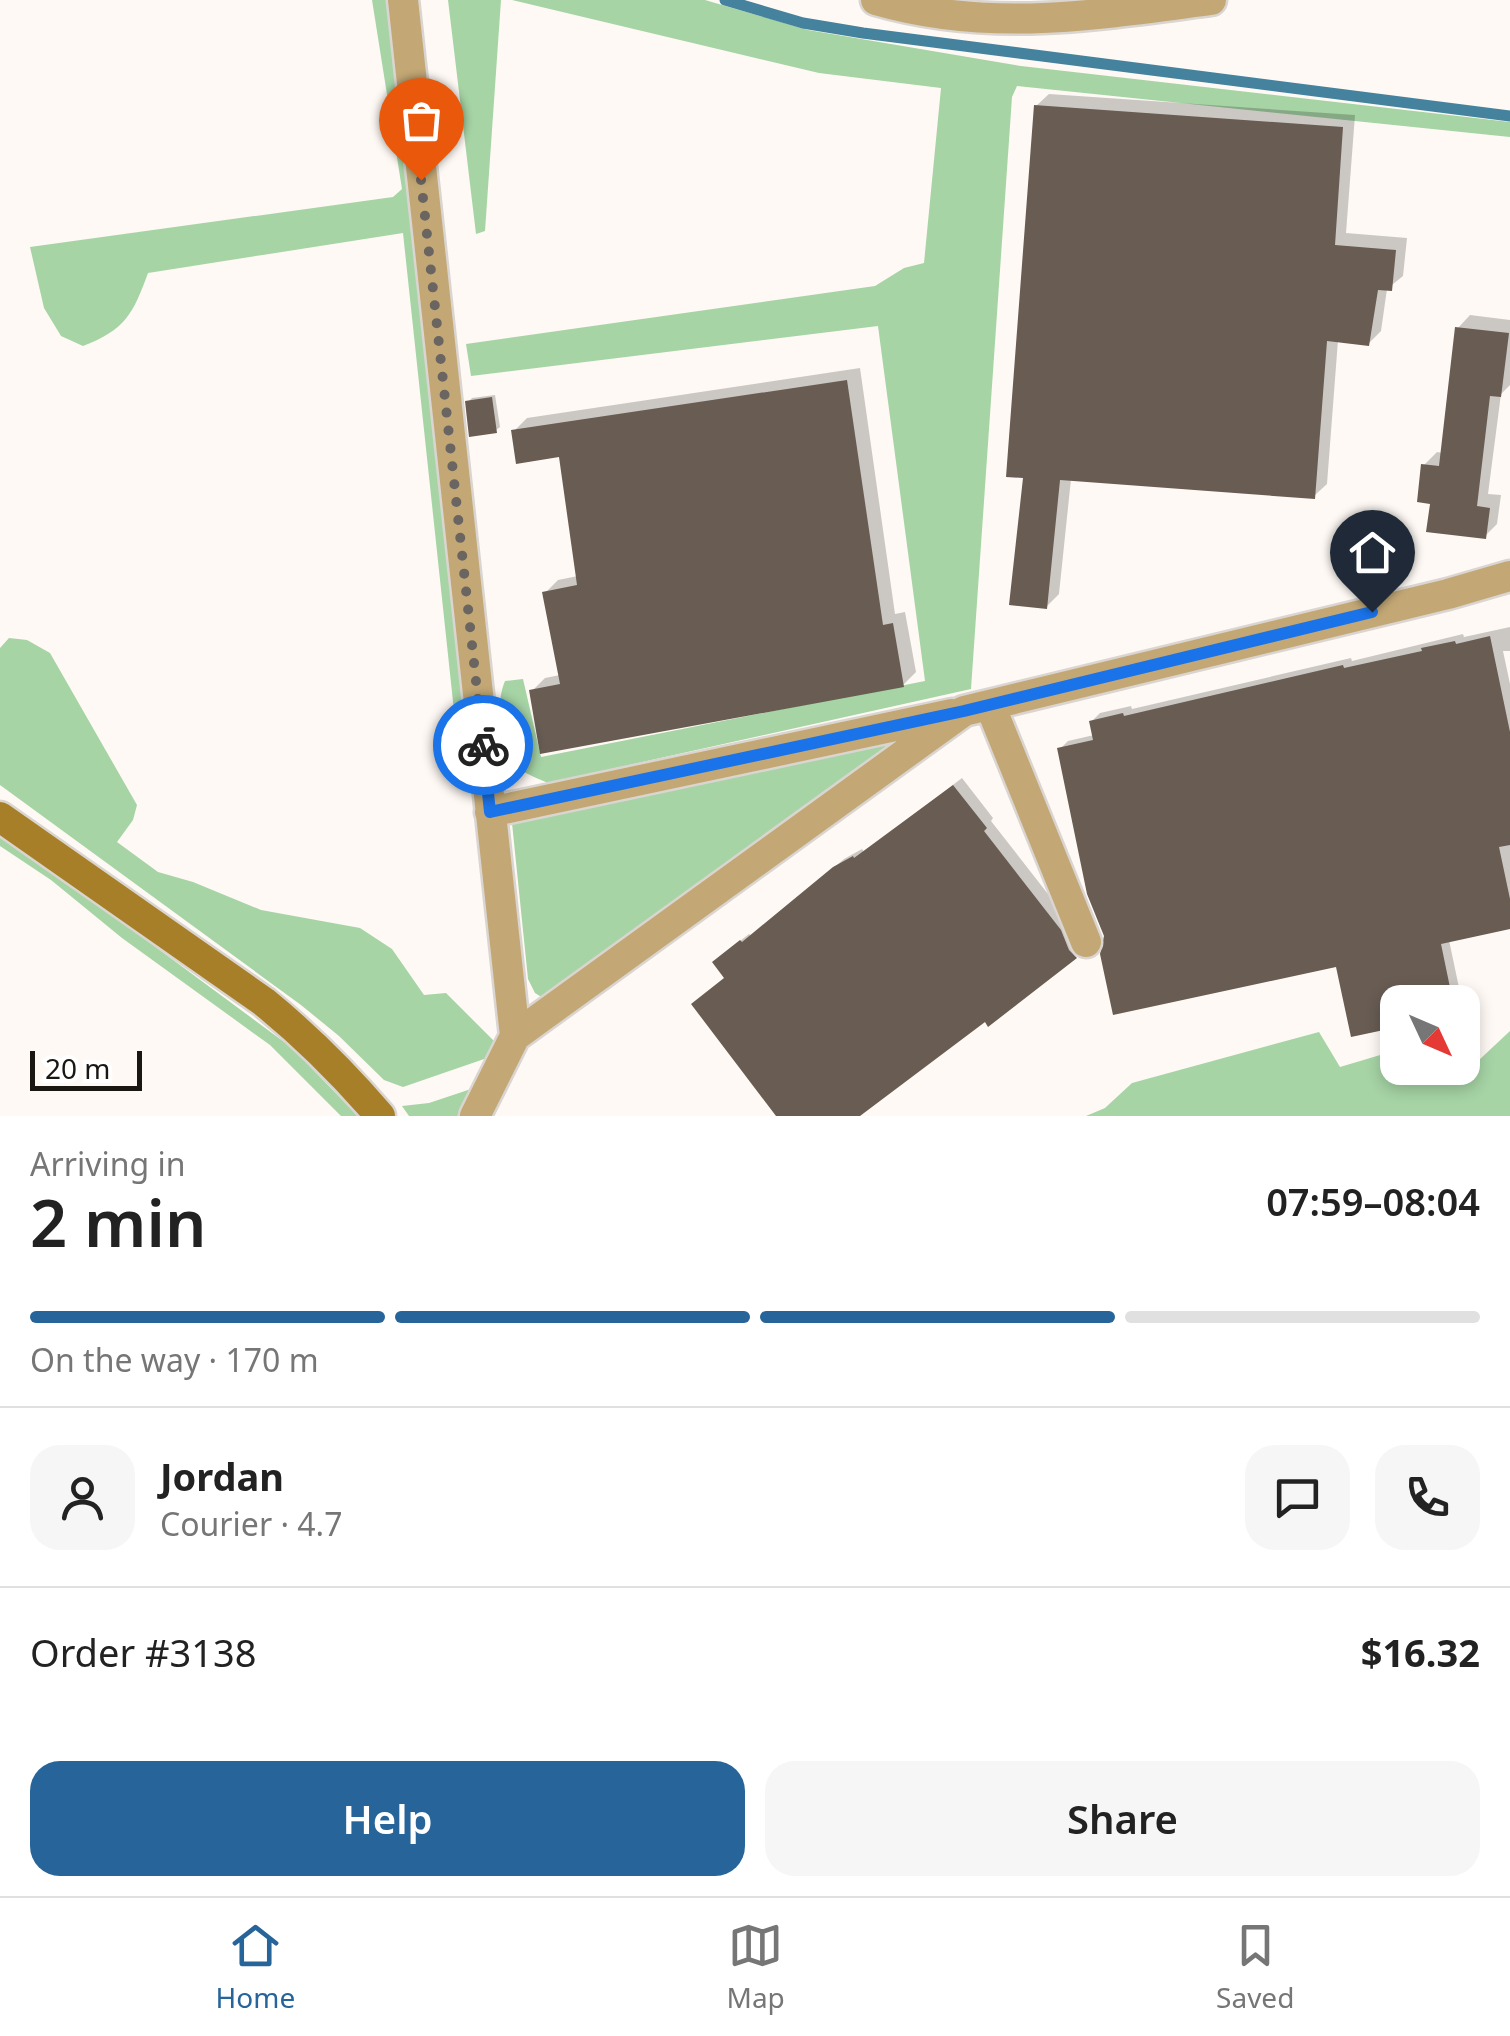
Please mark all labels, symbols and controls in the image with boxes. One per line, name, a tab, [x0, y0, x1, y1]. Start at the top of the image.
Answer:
pin	[379, 78, 464, 181]
icon: bag	[394, 93, 449, 148]
pin	[1330, 510, 1415, 613]
icon: home	[1345, 525, 1400, 580]
courier	[433, 695, 533, 795]
icon: bike	[456, 718, 511, 773]
north arrow	[1380, 985, 1480, 1085]
map controls	[1380, 985, 1480, 1085]
scale bar	[30, 1046, 142, 1090]
text: 20 m	[45, 1049, 111, 1087]
text: Arriving in	[30, 1142, 185, 1185]
text: 07:59–08:04	[1266, 1175, 1480, 1227]
text: 2 min	[30, 1178, 206, 1266]
text: On the way · 170 m	[30, 1338, 319, 1381]
button: person	[30, 1445, 135, 1550]
button: chat	[1245, 1445, 1350, 1550]
button: phone	[1375, 1445, 1480, 1550]
text: Jordan	[160, 1450, 284, 1502]
text: Courier · 4.7	[160, 1502, 343, 1545]
text: Order #3138	[30, 1626, 256, 1678]
text: $16.32	[1361, 1626, 1480, 1678]
button: Help	[30, 1761, 745, 1876]
button: Share	[765, 1761, 1480, 1876]
tab: Home	[216, 1918, 295, 2016]
tab: Map	[727, 1918, 785, 2016]
tab: Saved	[1216, 1918, 1294, 2016]

